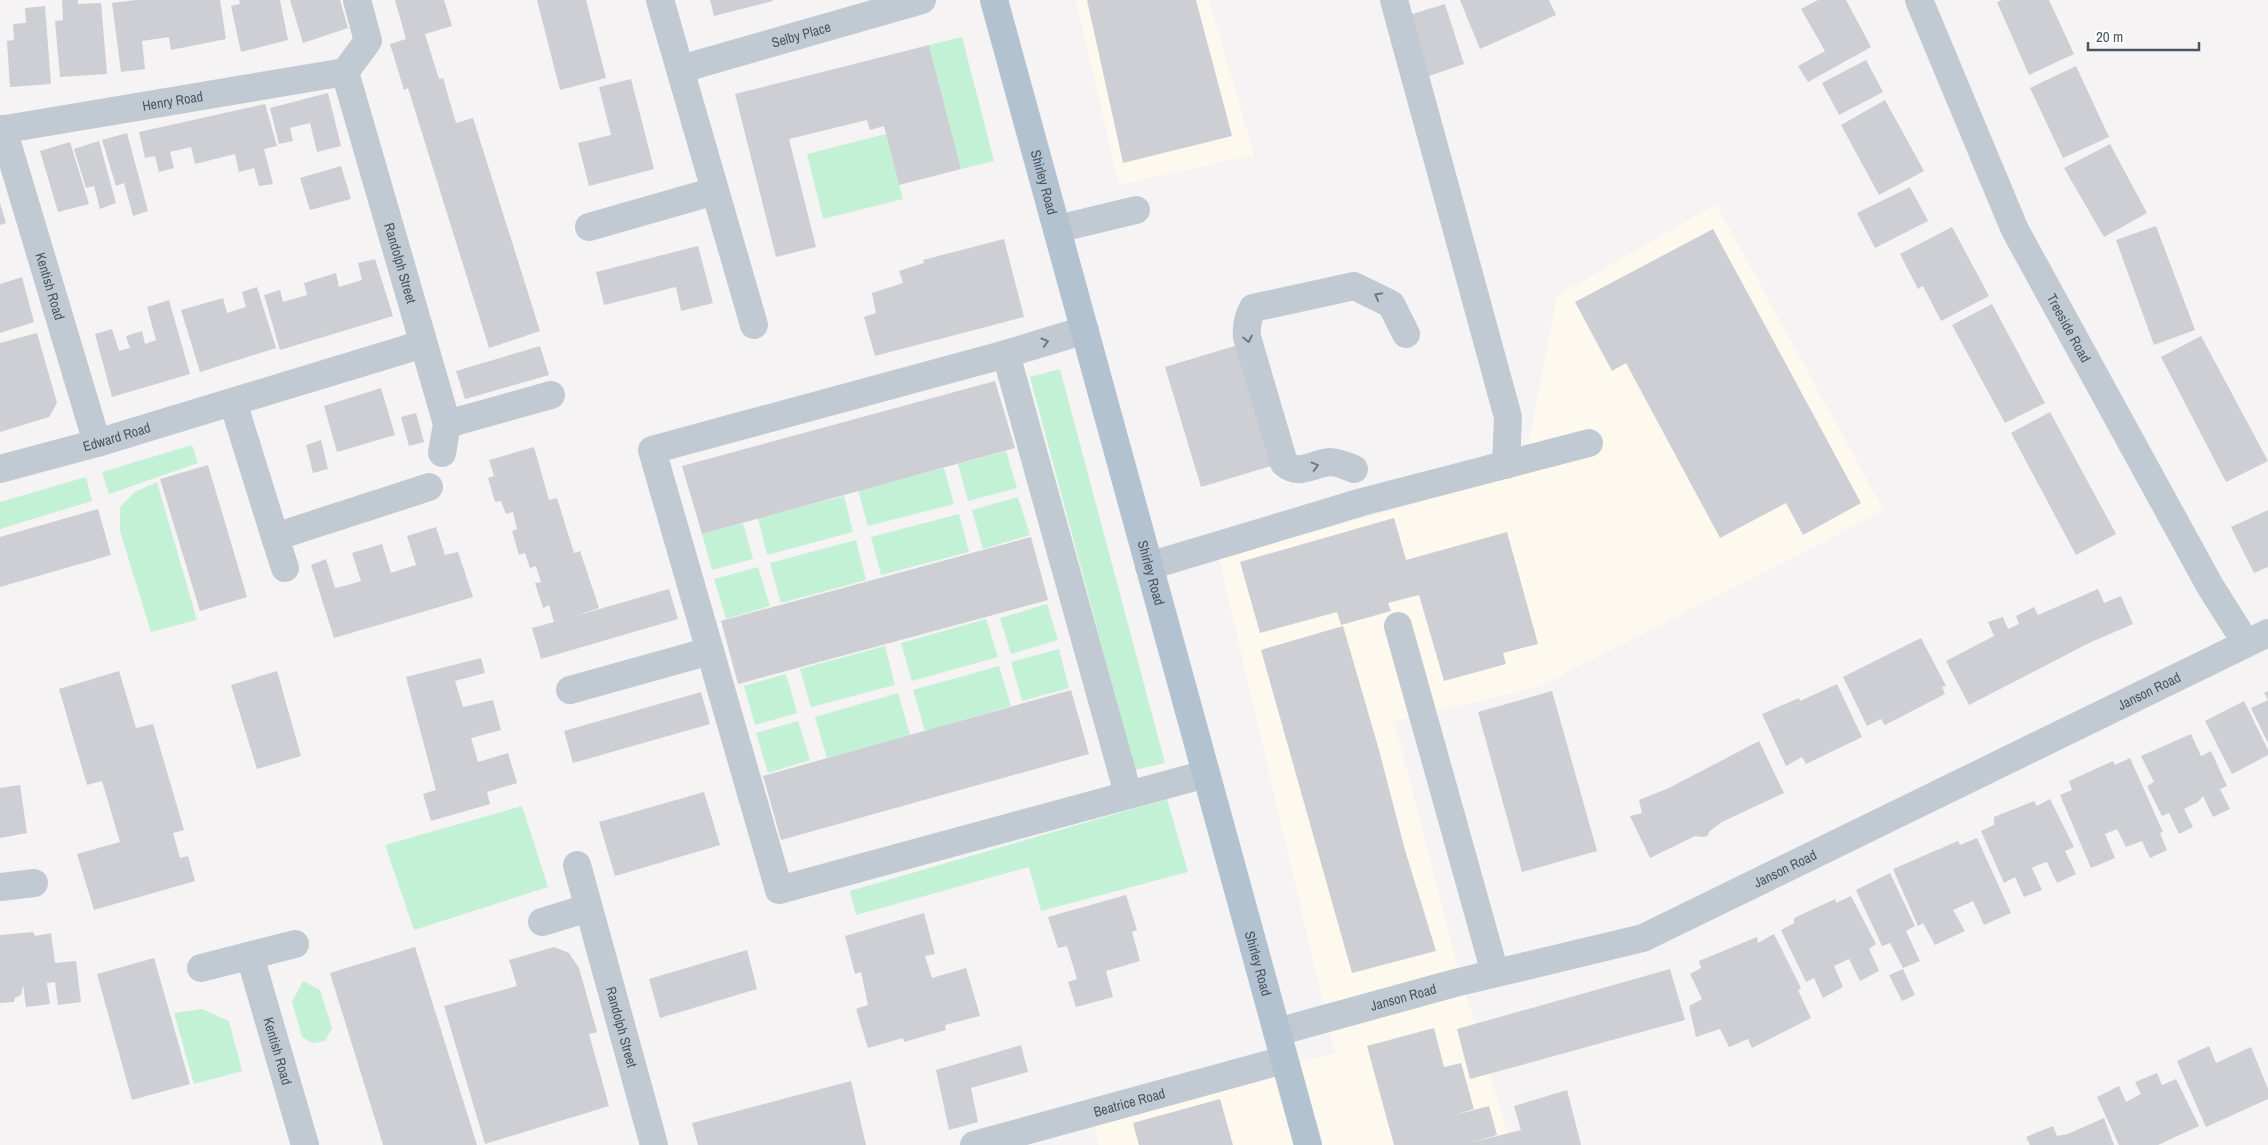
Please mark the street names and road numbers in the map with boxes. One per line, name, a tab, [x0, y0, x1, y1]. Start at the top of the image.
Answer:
street label: Selby Place	[770, 18, 833, 52]
street label: Henry Road	[141, 87, 204, 115]
street label: Shirley Road	[1027, 148, 1061, 217]
street label: Randolph Street	[380, 221, 421, 306]
street label: Kentish Road	[31, 250, 69, 322]
street label: Treeside Road	[2043, 291, 2095, 366]
street label: Edward Road	[81, 418, 153, 455]
street label: Shirley Road	[1134, 538, 1169, 607]
street label: Janson Road	[2115, 668, 2183, 714]
street label: Janson Road	[1751, 846, 1819, 892]
street label: Shirley Road	[1241, 929, 1276, 998]
street label: Janson Road	[1368, 980, 1438, 1015]
street label: Randolph Street	[602, 985, 641, 1069]
street label: Kentish Road	[259, 1015, 296, 1087]
street label: Beatrice Road	[1091, 1084, 1167, 1121]

